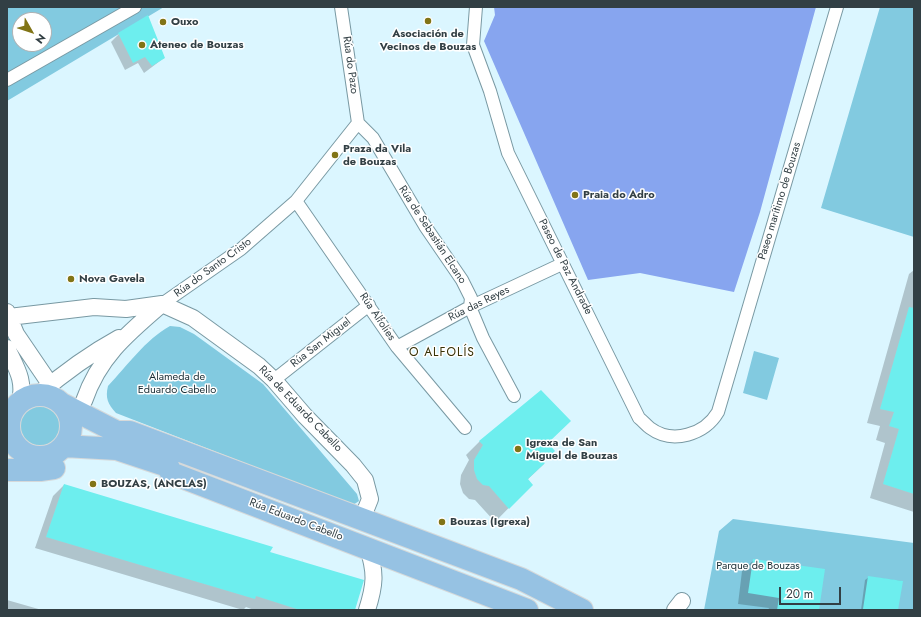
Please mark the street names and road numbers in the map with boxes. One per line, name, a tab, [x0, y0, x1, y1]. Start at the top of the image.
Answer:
street label: Rúa do Pazo	[339, 35, 361, 95]
street label: Paseo marítimo de Bouzas	[756, 141, 804, 261]
street label: Rúa de Sebastián Elcano	[395, 183, 469, 287]
street label: Paseo de Paz Andrade	[535, 217, 595, 317]
street label: Rúa do Santo Cristo	[172, 236, 254, 300]
street label: Rúa das Reyes	[446, 284, 512, 324]
street label: Rúa Alfolíes	[356, 291, 398, 343]
street label: Rúa San Miguel	[288, 315, 354, 371]
street label: Rúa de Eduardo Cabello	[256, 363, 344, 455]
street label: Rúa Eduardo Cabello	[247, 496, 345, 544]

